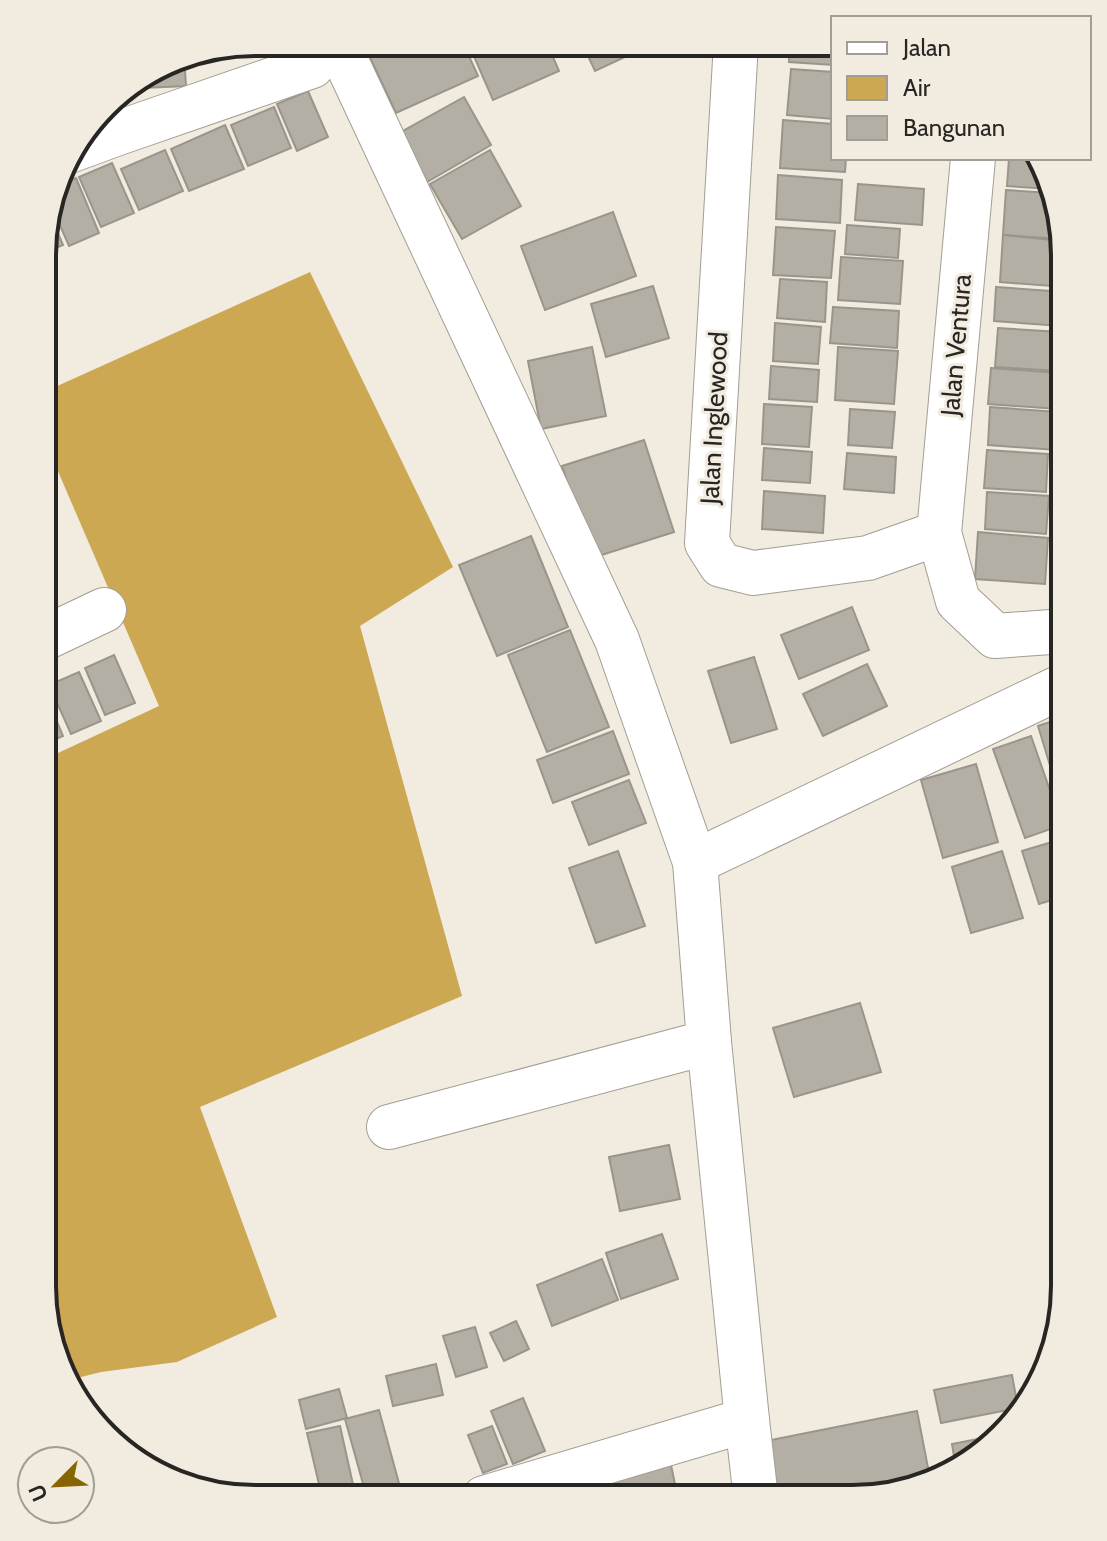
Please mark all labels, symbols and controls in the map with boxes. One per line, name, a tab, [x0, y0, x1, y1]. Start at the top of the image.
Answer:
legend	[831, 16, 1091, 160]
text: Jalan	[902, 33, 951, 62]
text: Air	[903, 73, 931, 102]
text: Bangunan	[903, 113, 1005, 142]
street label: Jalan Ventura	[934, 272, 978, 418]
street label: Jalan Inglewood	[693, 331, 734, 506]
north arrow	[16, 1445, 96, 1525]
text: U	[23, 1480, 54, 1506]

